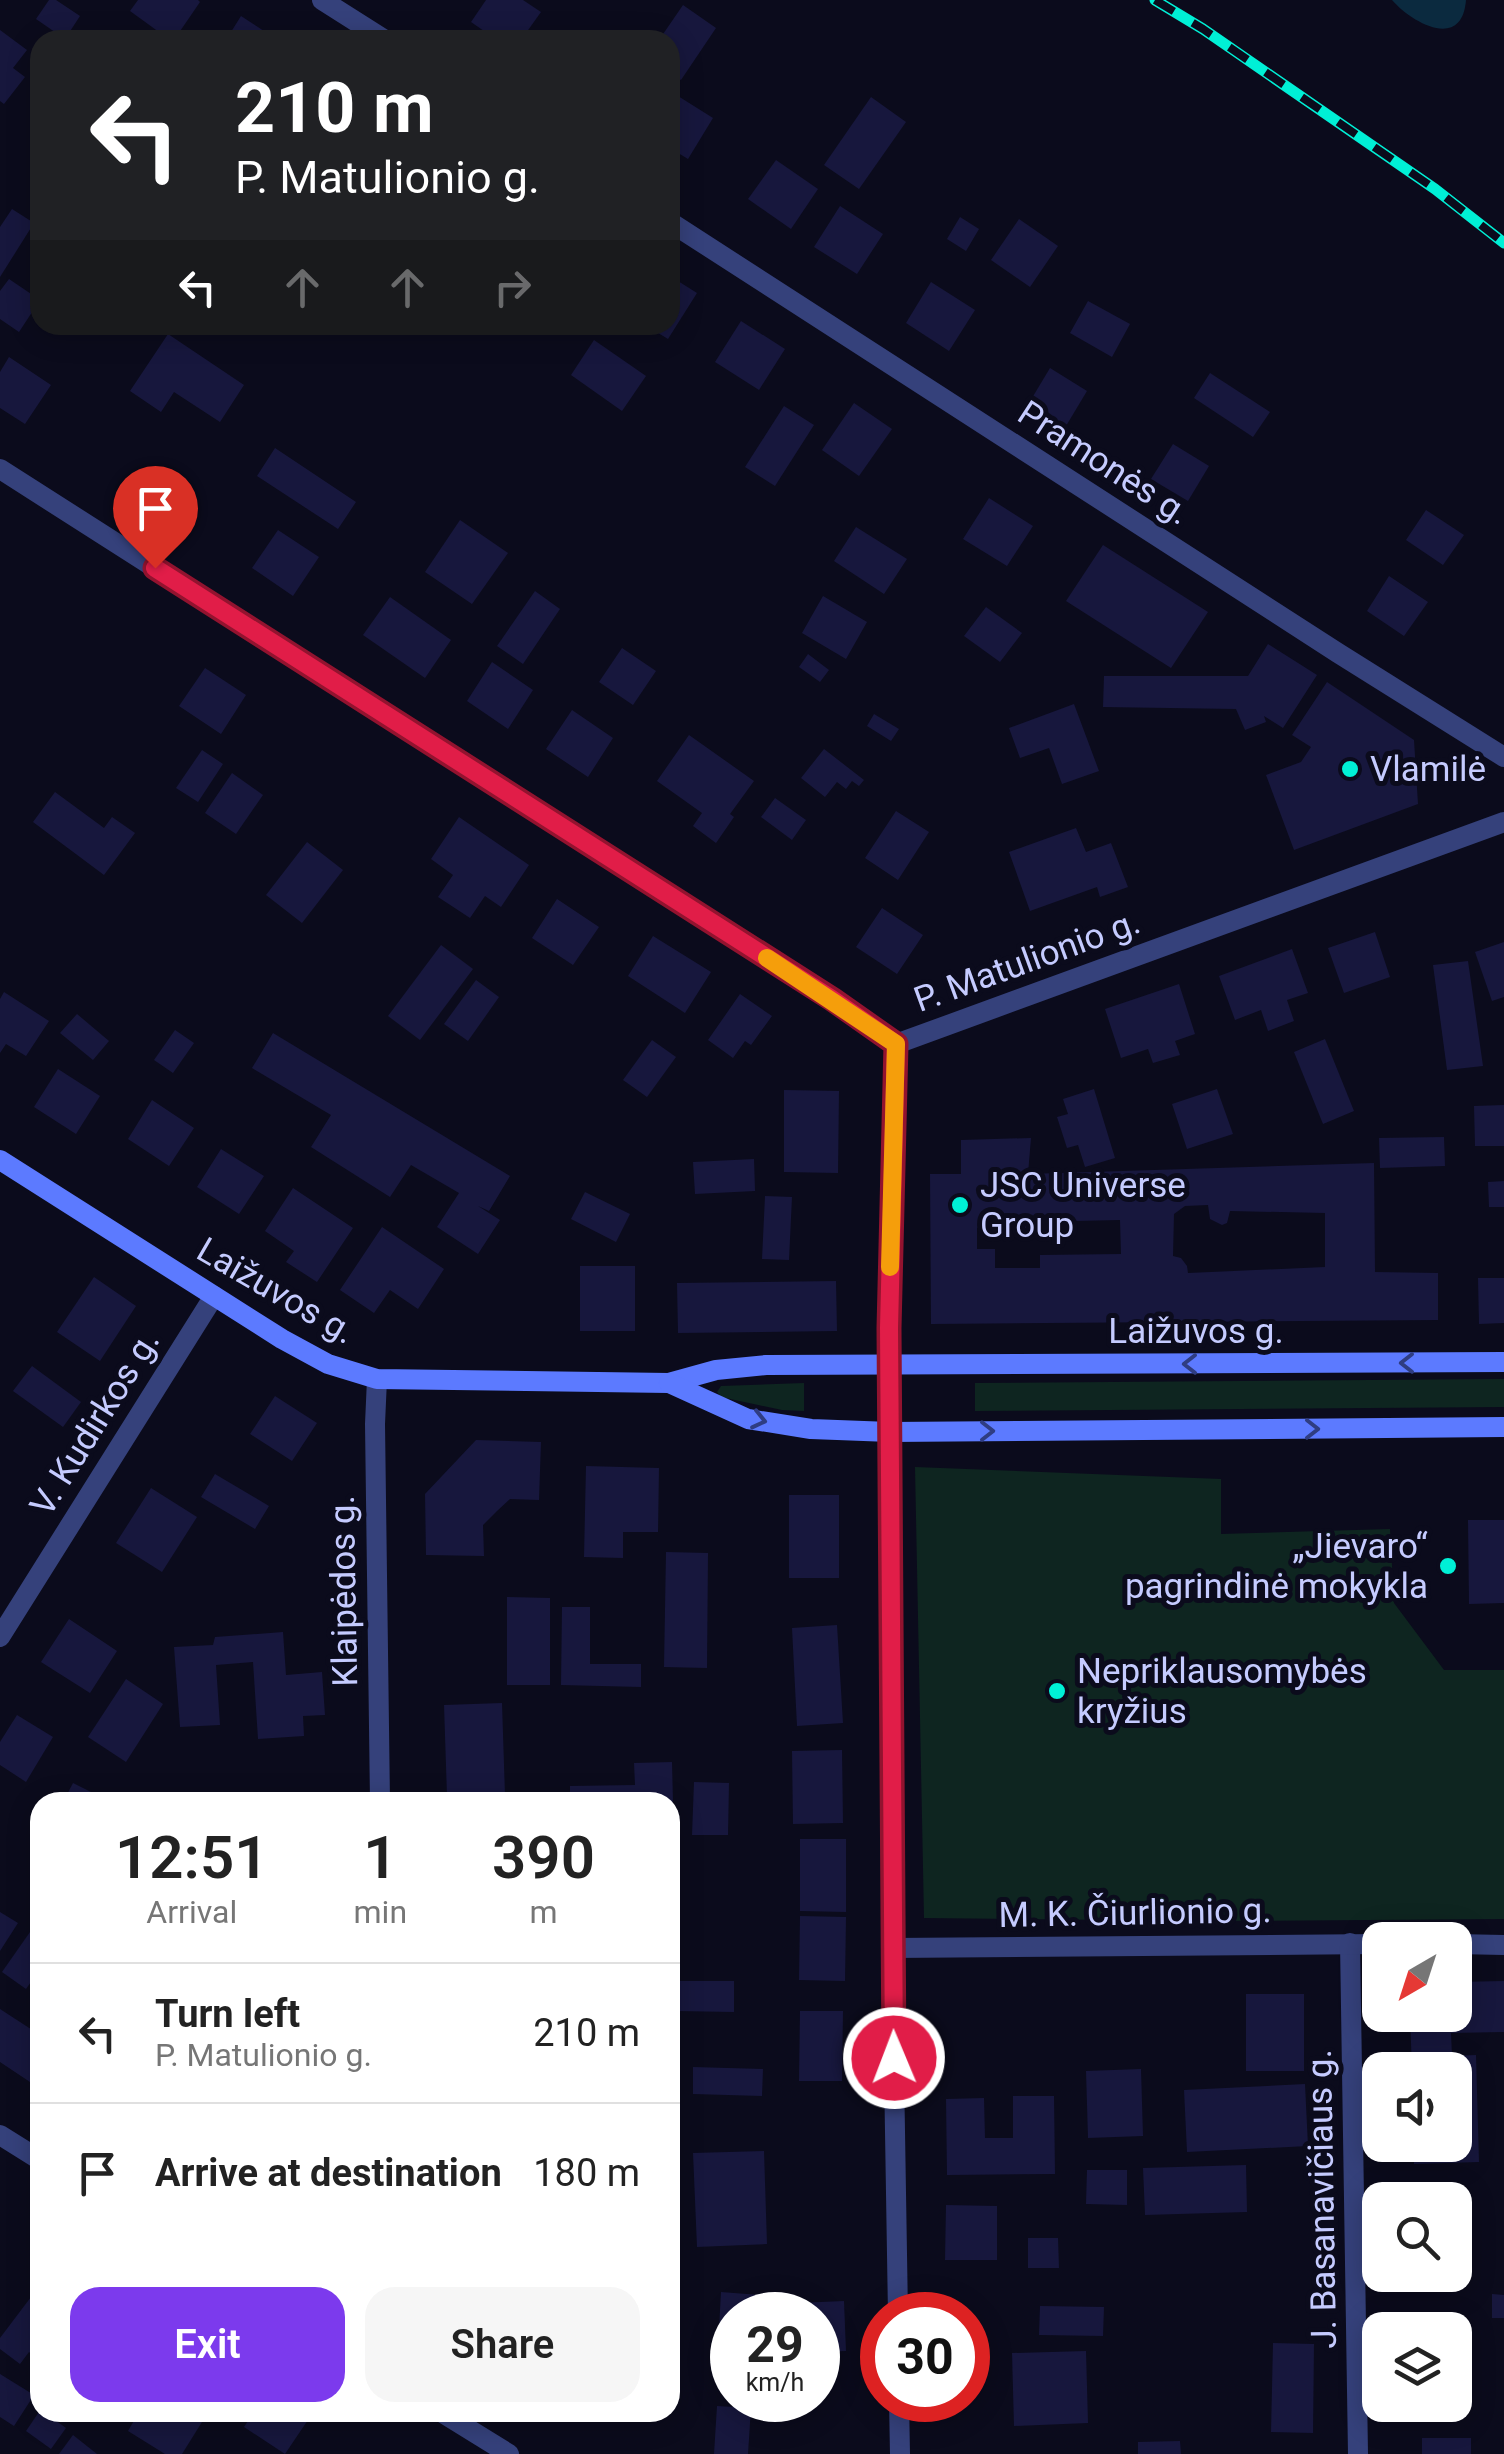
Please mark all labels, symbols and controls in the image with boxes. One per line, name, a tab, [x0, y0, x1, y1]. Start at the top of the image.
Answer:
text: 210 m	[235, 67, 434, 149]
icon: left	[70, 70, 200, 200]
text: P. Matulionio g.	[235, 151, 540, 204]
icon: left	[170, 260, 225, 315]
icon: ahead	[275, 260, 330, 315]
icon: ahead	[380, 260, 435, 315]
icon: right	[485, 260, 540, 315]
street label: Pramonės g.	[1010, 392, 1198, 534]
pin	[113, 466, 198, 569]
icon: arrive	[128, 481, 183, 536]
place label: Vlamilė	[1370, 749, 1486, 790]
marker: Vlamilė	[1339, 758, 1361, 780]
street label: P. Matulionio g.	[909, 901, 1145, 1021]
place label: JSC Universe Group	[980, 1165, 1186, 1246]
marker: JSC Universe Group	[949, 1194, 971, 1216]
street label: Laižuvos g.	[190, 1229, 362, 1353]
street label: Laižuvos g.	[1108, 1311, 1284, 1352]
street label: V. Kudirkos g.	[22, 1323, 168, 1523]
one-way arrow	[1398, 1352, 1414, 1373]
one-way arrow	[1181, 1353, 1196, 1375]
one-way arrow	[750, 1408, 767, 1429]
one-way arrow	[1306, 1418, 1321, 1440]
one-way arrow	[980, 1420, 996, 1442]
street label: Klaipėdos g.	[322, 1495, 366, 1687]
place label: „Jievaro“ pagrindinė mokykla	[1125, 1526, 1428, 1607]
marker: „Jievaro“ pagrindinė mokykla	[1437, 1555, 1459, 1577]
place label: Nepriklausomybės kryžius	[1077, 1651, 1367, 1732]
marker: Nepriklausomybės kryžius	[1046, 1680, 1068, 1702]
text: 12:51	[115, 1822, 269, 1893]
text: 1	[363, 1822, 397, 1893]
text: 390	[492, 1822, 595, 1893]
street label: M. K. Čiurlionio g.	[998, 1889, 1272, 1936]
text: Arrival	[146, 1893, 237, 1931]
text: min	[354, 1893, 407, 1931]
text: m	[529, 1893, 558, 1931]
north arrow	[1362, 1922, 1472, 2032]
map controls	[1362, 1922, 1472, 2422]
text: Turn left	[155, 1992, 300, 2036]
icon: left	[70, 2006, 125, 2061]
position arrow	[842, 2006, 946, 2110]
text: 210 m	[533, 2011, 640, 2055]
text: P. Matulionio g.	[155, 2036, 372, 2074]
street label: J. Basanavičiaus g.	[1299, 2049, 1345, 2349]
button: sound	[1362, 2052, 1472, 2162]
icon: arrive	[70, 2146, 125, 2201]
text: Arrive at destination	[155, 2151, 502, 2195]
text: 180 m	[533, 2151, 640, 2195]
button: search	[1362, 2182, 1472, 2292]
button: Exit	[70, 2287, 345, 2402]
button: Share	[365, 2287, 640, 2402]
speed limit sign: 30	[860, 2292, 990, 2422]
button: layers	[1362, 2312, 1472, 2422]
text: 29	[746, 2316, 804, 2374]
text: km/h	[746, 2368, 804, 2397]

